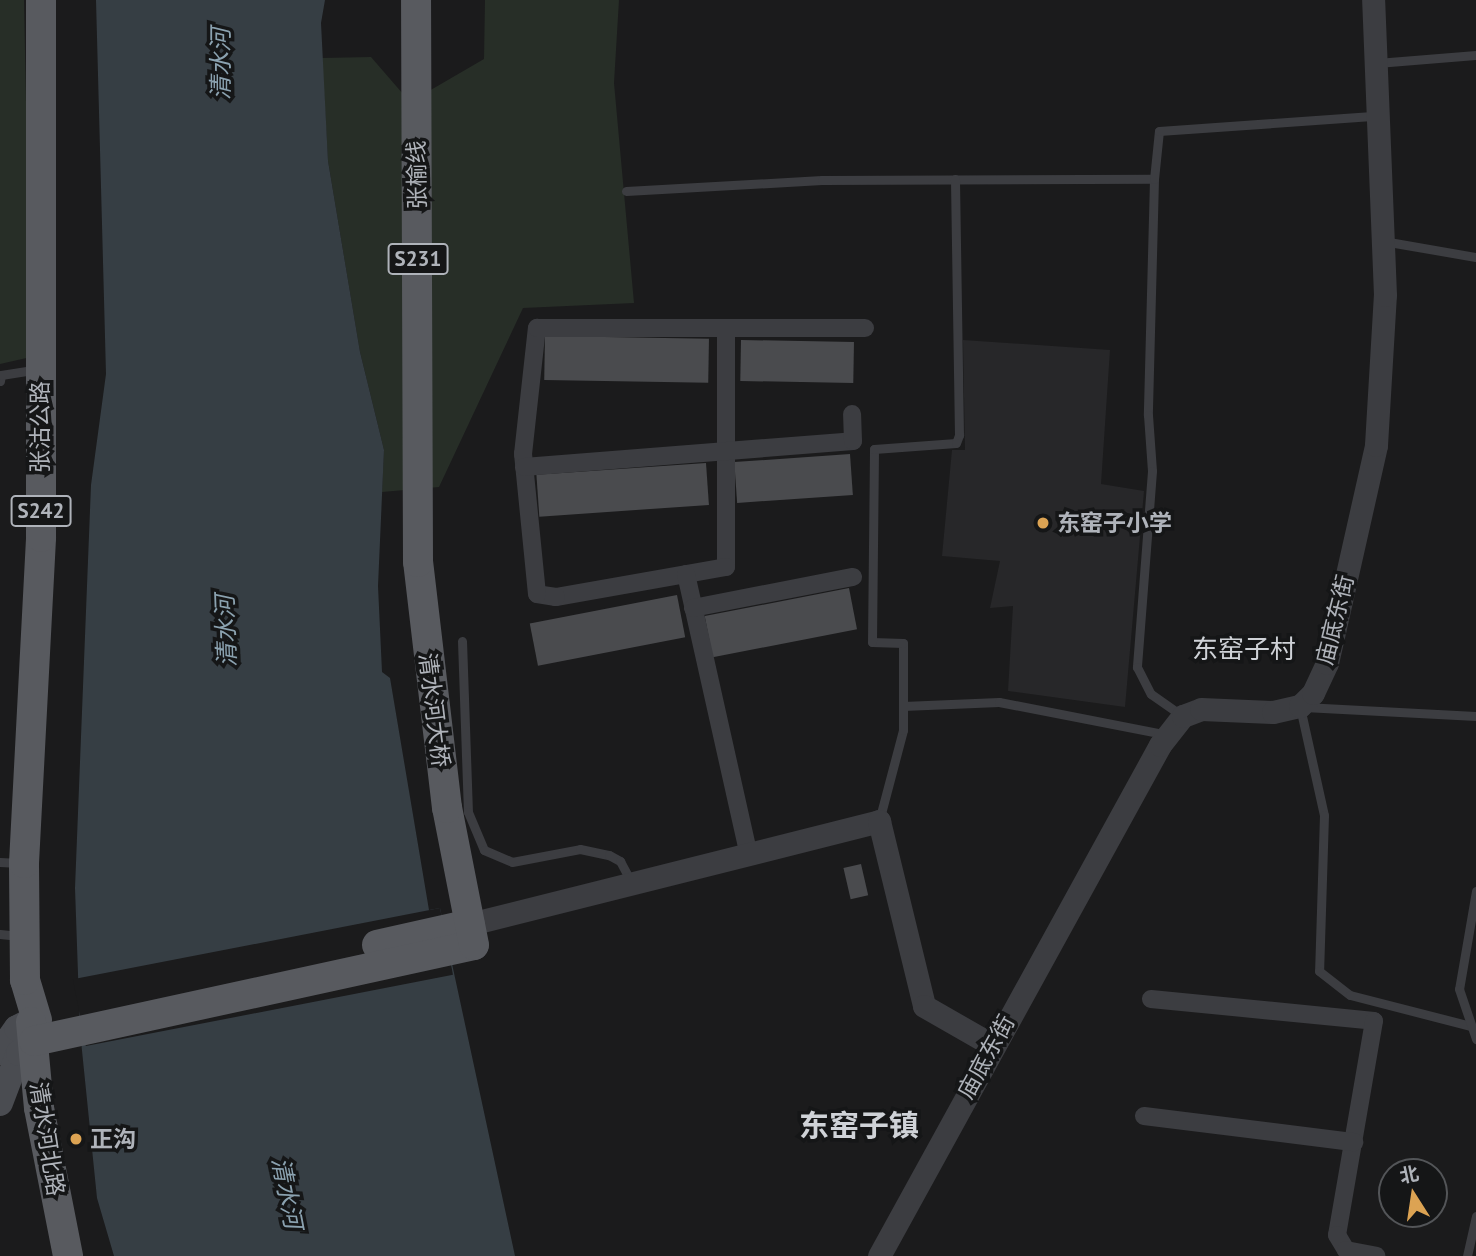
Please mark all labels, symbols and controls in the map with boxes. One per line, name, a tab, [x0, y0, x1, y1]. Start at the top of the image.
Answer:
water label: 清水河	[207, 28, 235, 100]
street label: 张榆线	[403, 140, 431, 210]
road number: S231	[386, 242, 450, 276]
street label: 张沽公路	[26, 381, 54, 473]
road number: S242	[9, 494, 72, 528]
place label: 东窑子小学	[1057, 509, 1172, 537]
marker: 东窑子小学	[1035, 515, 1051, 531]
street label: 庙底东街	[1310, 572, 1360, 668]
water label: 清水河	[210, 595, 242, 667]
district label: 东窑子村	[1192, 633, 1296, 665]
street label: 清水河大桥	[413, 651, 455, 769]
street label: 庙底东街	[952, 1010, 1020, 1104]
street label: 清水河北路	[24, 1080, 70, 1198]
district label: 东窑子镇	[799, 1107, 919, 1143]
place label: 正沟	[90, 1125, 136, 1153]
marker: 正沟	[68, 1131, 84, 1147]
water label: 清水河	[266, 1155, 308, 1231]
north arrow	[1378, 1158, 1448, 1228]
text: 北	[1397, 1161, 1421, 1188]

